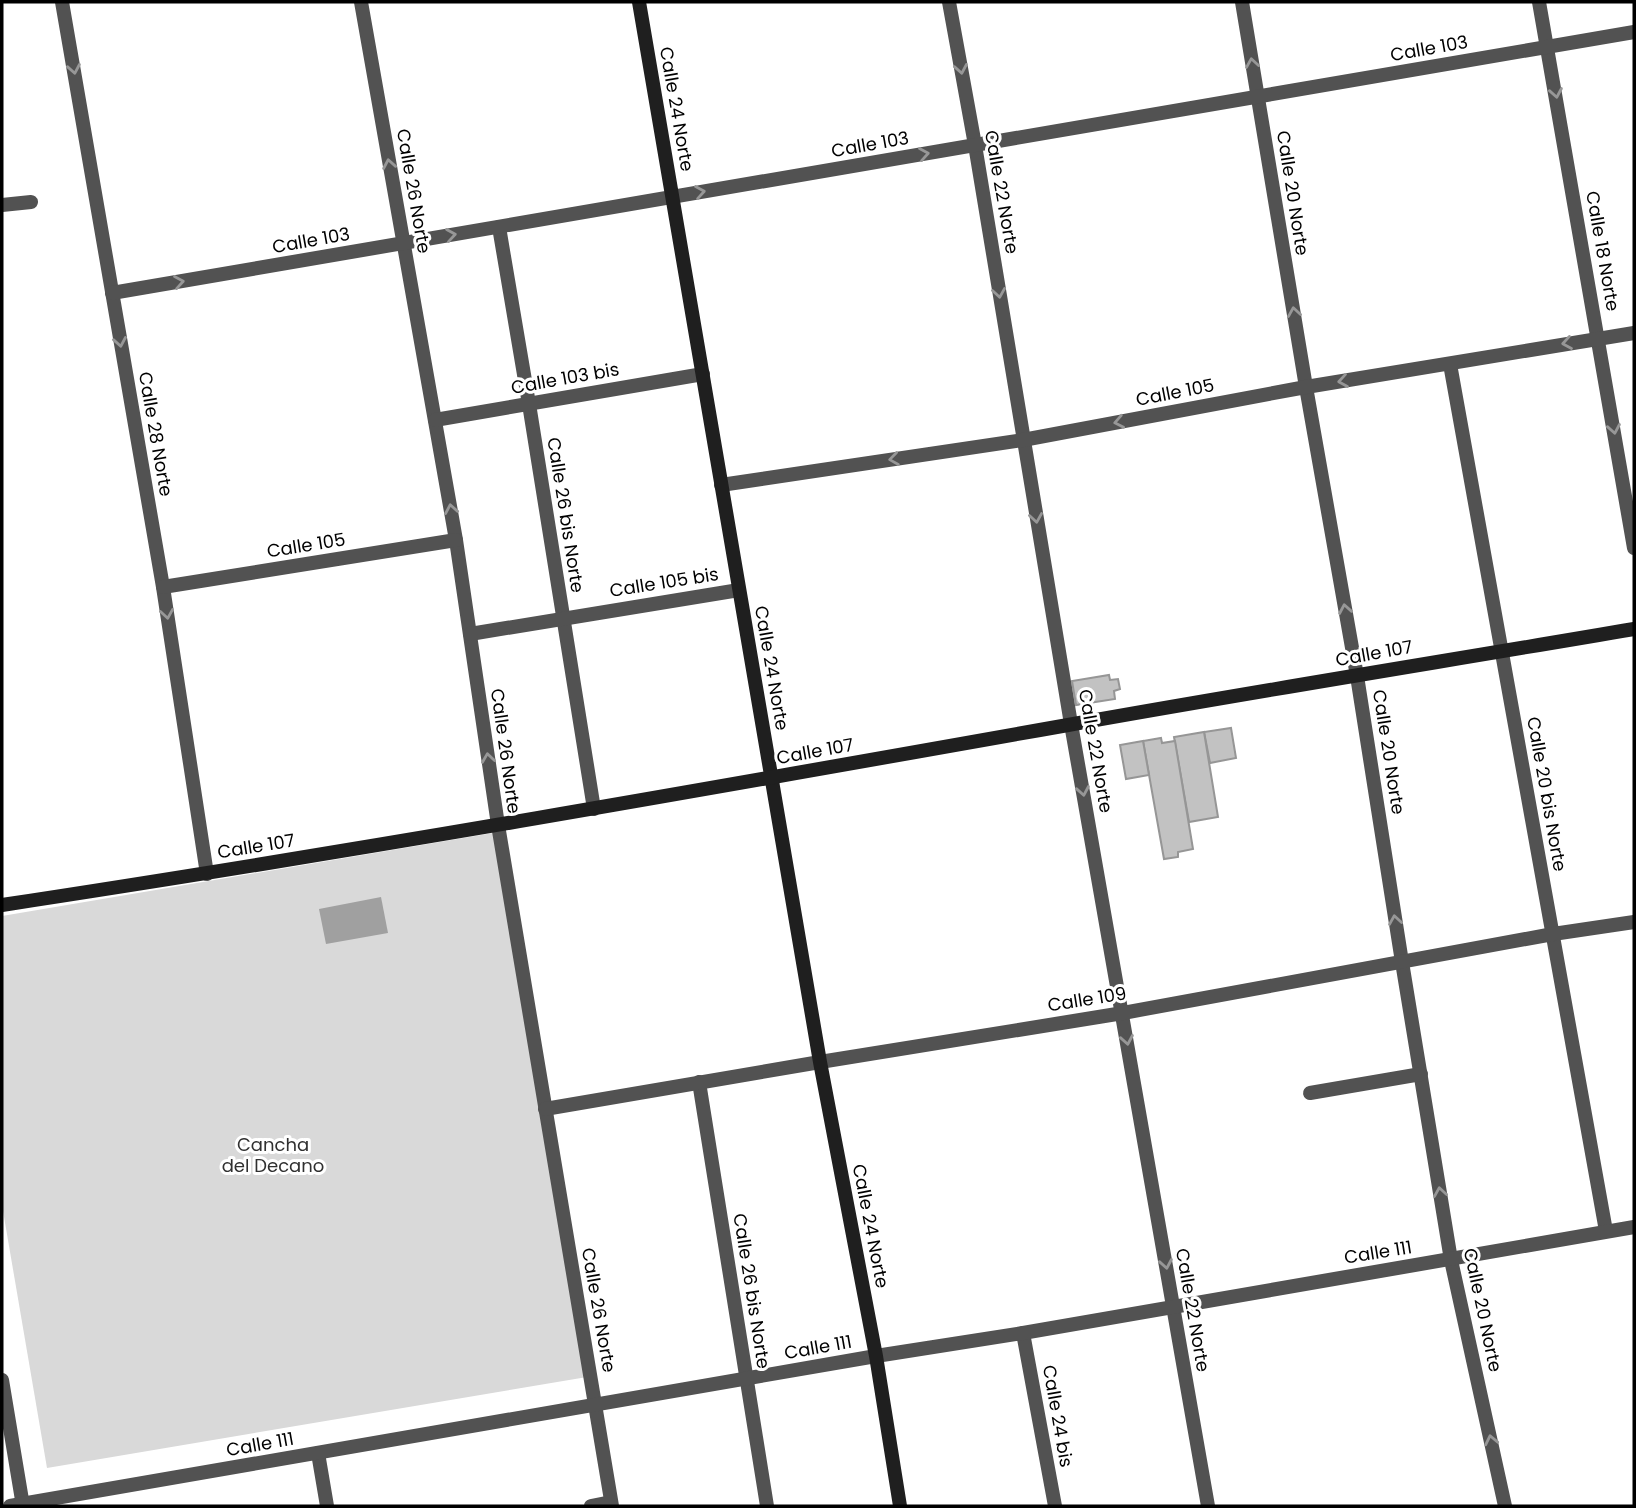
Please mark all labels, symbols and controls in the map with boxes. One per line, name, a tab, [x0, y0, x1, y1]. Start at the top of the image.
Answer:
street label: Calle 103	[1388, 29, 1470, 67]
street label: Calle 24 Norte	[654, 45, 700, 173]
one-way arrow	[1245, 57, 1260, 69]
one-way arrow	[66, 63, 81, 75]
one-way arrow	[953, 63, 968, 75]
one-way arrow	[1547, 87, 1562, 99]
street label: Calle 103	[829, 125, 911, 163]
street label: Calle 26 Norte	[391, 127, 437, 255]
street label: Calle 22 Norte	[979, 128, 1025, 256]
street label: Calle 20 Norte	[1271, 129, 1315, 257]
one-way arrow	[918, 147, 930, 162]
one-way arrow	[383, 158, 398, 170]
one-way arrow	[694, 185, 706, 200]
street label: Calle 18 Norte	[1580, 189, 1626, 313]
street label: Calle 103	[270, 221, 352, 259]
one-way arrow	[446, 228, 457, 243]
one-way arrow	[173, 275, 185, 290]
one-way arrow	[991, 287, 1006, 299]
one-way arrow	[1287, 306, 1302, 318]
one-way arrow	[1561, 335, 1573, 350]
one-way arrow	[112, 336, 127, 348]
street label: Calle 103 bis	[509, 356, 621, 400]
street label: Calle 28 Norte	[133, 370, 179, 498]
street label: Calle 105	[1134, 372, 1216, 412]
one-way arrow	[1337, 373, 1348, 388]
one-way arrow	[1113, 414, 1125, 429]
one-way arrow	[1606, 423, 1621, 435]
street label: Calle 26 bis Norte	[541, 436, 591, 594]
one-way arrow	[888, 452, 900, 467]
one-way arrow	[444, 503, 459, 515]
one-way arrow	[1028, 512, 1043, 524]
street label: Calle 105	[265, 526, 347, 564]
street label: Calle 105 bis	[608, 561, 720, 603]
one-way arrow	[1338, 603, 1353, 614]
street label: Calle 24 Norte	[749, 604, 795, 732]
one-way arrow	[159, 608, 174, 620]
street label: Calle 107	[1334, 634, 1415, 672]
street label: Calle 26 Norte	[485, 687, 527, 815]
street label: Calle 22 Norte	[1073, 687, 1119, 815]
street label: Calle 20 Norte	[1367, 688, 1411, 816]
street label: Calle 20 bis Norte	[1521, 715, 1573, 873]
street label: Calle 107	[775, 732, 856, 770]
one-way arrow	[481, 752, 496, 764]
one-way arrow	[1075, 786, 1090, 797]
street label: Calle 107	[216, 828, 297, 864]
one-way arrow	[1388, 914, 1403, 926]
street label: Calle 109	[1046, 980, 1128, 1018]
one-way arrow	[1119, 1034, 1134, 1046]
park label: Cancha del Decano	[222, 1132, 324, 1178]
street label: Calle 24 Norte	[847, 1162, 895, 1290]
one-way arrow	[1433, 1187, 1448, 1198]
street label: Calle 26 bis Norte	[727, 1212, 777, 1370]
street label: Calle 111	[1342, 1234, 1414, 1270]
street label: Calle 26 Norte	[576, 1246, 622, 1374]
street label: Calle 22 Norte	[1170, 1246, 1216, 1374]
street label: Calle 20 Norte	[1458, 1246, 1508, 1374]
one-way arrow	[1158, 1258, 1173, 1270]
street label: Calle 111	[782, 1329, 854, 1365]
street label: Calle 24 bis	[1037, 1363, 1079, 1469]
street label: Calle 111	[224, 1426, 296, 1462]
one-way arrow	[1484, 1434, 1499, 1446]

